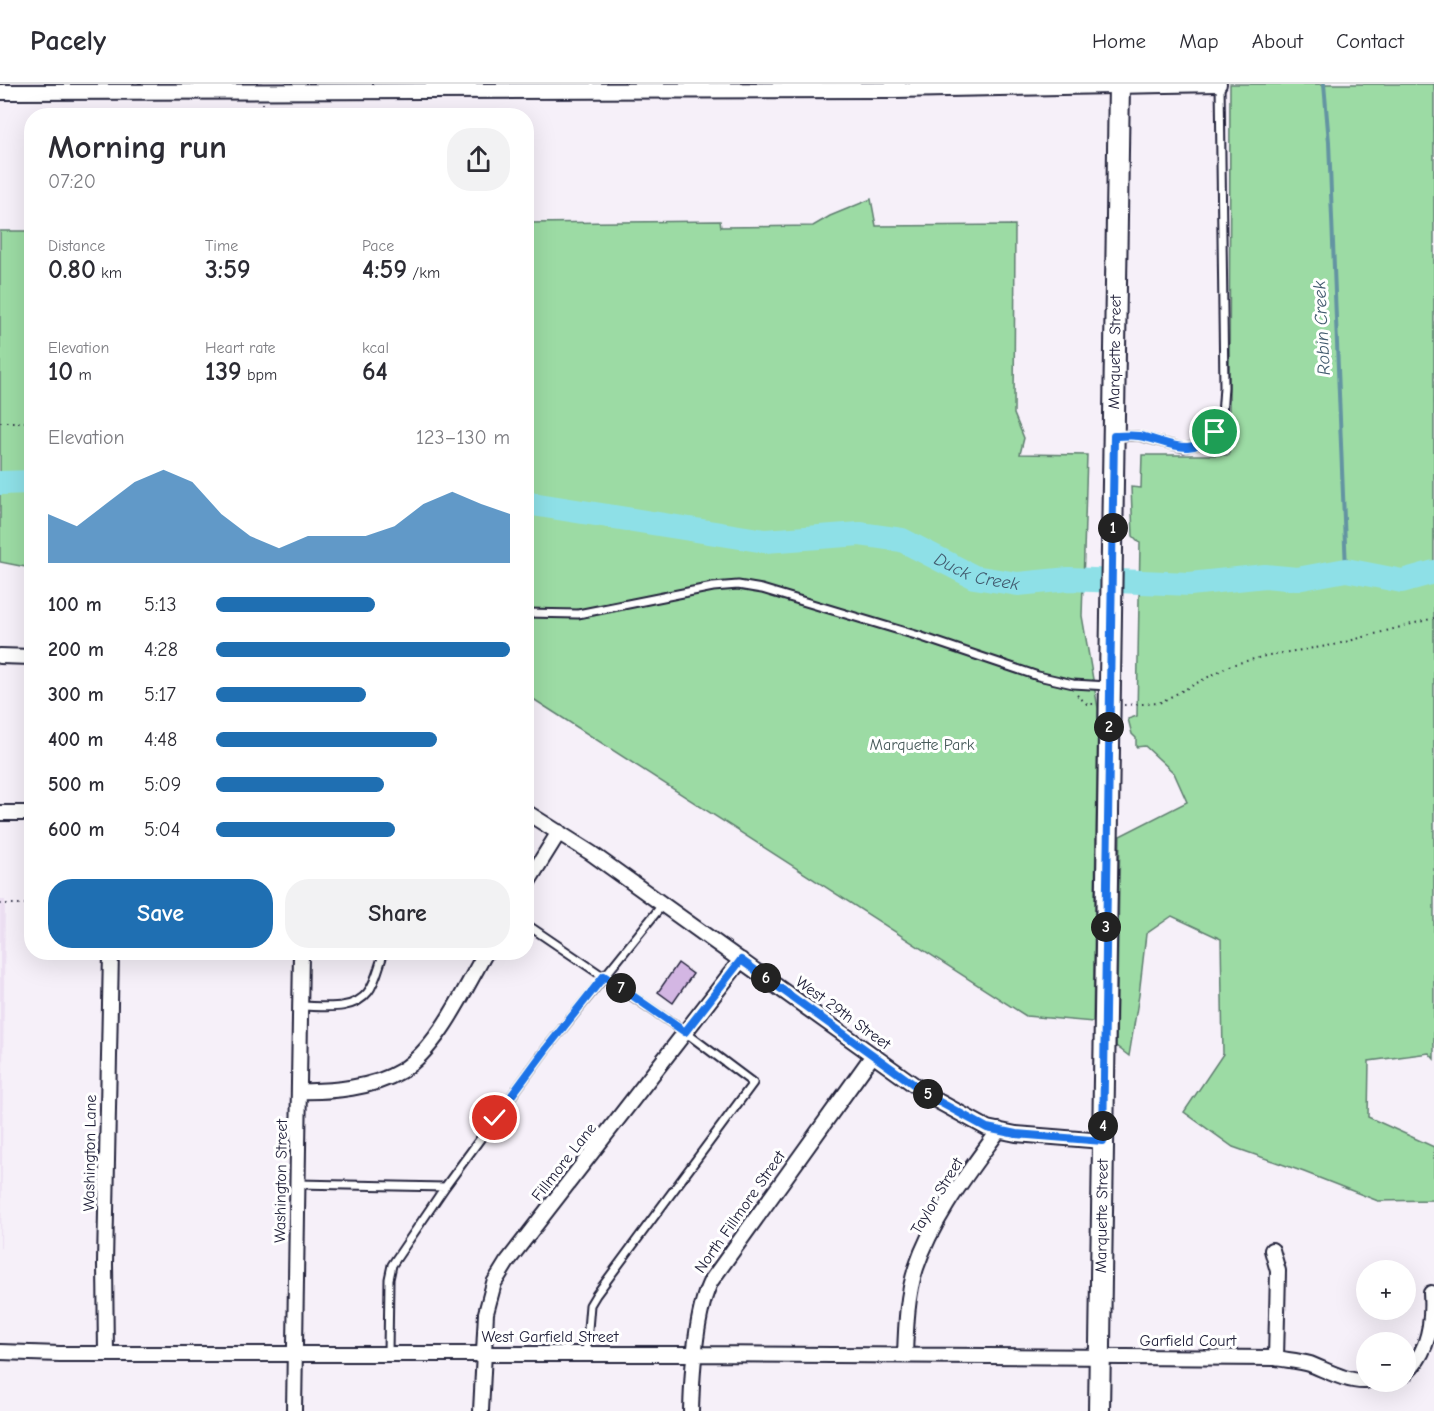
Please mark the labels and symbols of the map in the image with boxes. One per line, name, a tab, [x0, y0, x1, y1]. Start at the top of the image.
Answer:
water label: Robin Creek	[1309, 280, 1335, 376]
street label: Marquette Street	[1105, 294, 1125, 409]
pin	[1189, 406, 1240, 457]
pin: 1	[1098, 513, 1128, 543]
water label: Duck Creek	[931, 548, 1021, 595]
pin: 2	[1094, 712, 1124, 742]
park label: Marquette Park	[870, 736, 975, 754]
pin: 3	[1091, 912, 1121, 942]
pin: 6	[751, 963, 781, 993]
pin: 7	[606, 973, 636, 1003]
street label: West 29th Street	[792, 973, 894, 1054]
pin: 5	[913, 1079, 943, 1109]
pin	[469, 1092, 520, 1143]
street label: Washington Lane	[80, 1094, 100, 1212]
pin: 4	[1088, 1111, 1118, 1141]
street label: Washington Street	[271, 1118, 291, 1243]
street label: Fillmore Lane	[528, 1119, 600, 1205]
street label: North Fillmore Street	[691, 1147, 789, 1277]
street label: Taylor Street	[907, 1154, 967, 1238]
street label: Marquette Street	[1092, 1158, 1112, 1273]
street label: West Garfield Street	[482, 1328, 619, 1346]
street label: Garfield Court	[1140, 1332, 1237, 1350]

